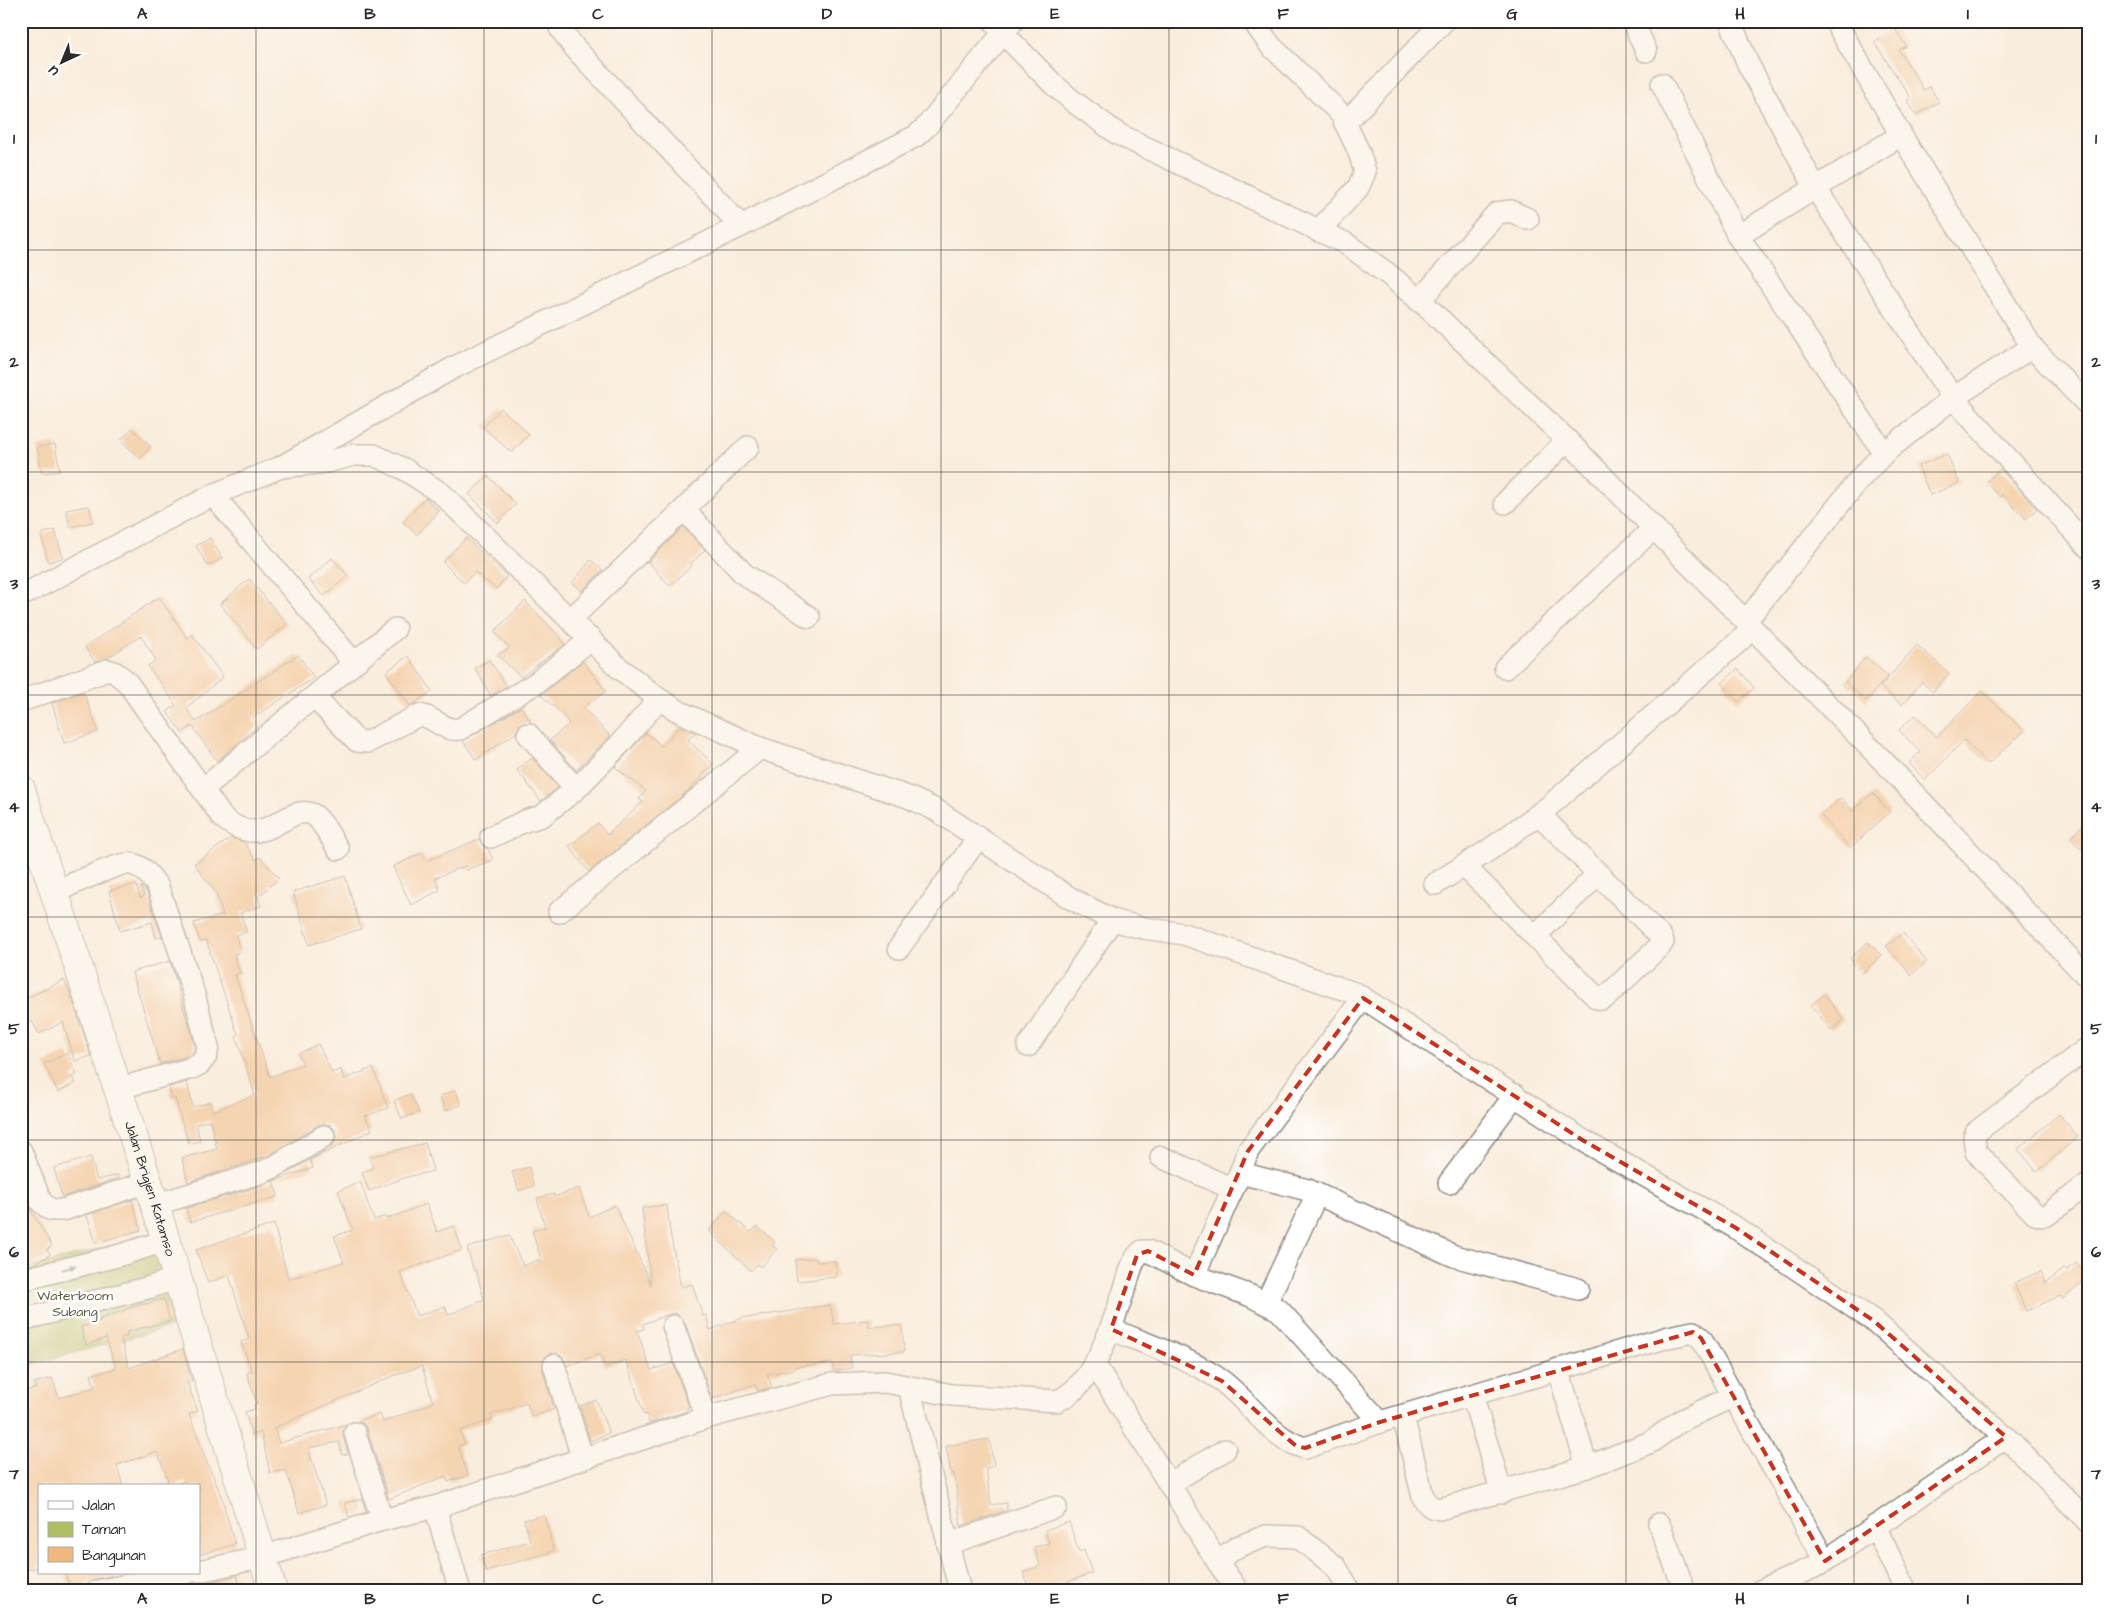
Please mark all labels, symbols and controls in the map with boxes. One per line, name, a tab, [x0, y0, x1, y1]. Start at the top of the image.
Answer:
text: A	[137, 3, 148, 25]
text: B	[364, 3, 376, 25]
text: C	[592, 3, 604, 25]
text: D	[822, 3, 833, 25]
text: E	[1050, 3, 1060, 25]
text: F	[1277, 3, 1289, 25]
text: G	[1506, 3, 1518, 25]
text: H	[1735, 3, 1745, 25]
text: I	[1967, 3, 1969, 25]
north arrow	[38, 38, 88, 88]
text: U	[44, 61, 63, 81]
text: 1	[13, 128, 16, 150]
text: 1	[2095, 128, 2098, 150]
text: 2	[8, 351, 19, 373]
text: 2	[2090, 351, 2101, 373]
text: 3	[9, 573, 19, 595]
text: 3	[2091, 573, 2101, 595]
text: 4	[9, 796, 20, 818]
text: 4	[2091, 796, 2102, 818]
text: 5	[8, 1018, 20, 1040]
text: 5	[2090, 1018, 2102, 1040]
street label: Jalan Brigjen Katamso	[119, 1119, 180, 1259]
text: 6	[9, 1241, 19, 1263]
text: 6	[2091, 1241, 2101, 1263]
one-way arrow	[61, 1264, 76, 1272]
park label: Waterboom Subang	[37, 1286, 113, 1322]
text: 7	[8, 1463, 19, 1485]
text: 7	[2090, 1463, 2101, 1485]
legend	[38, 1484, 200, 1574]
text: Jalan	[82, 1495, 116, 1516]
text: Taman	[82, 1519, 126, 1540]
text: Bangunan	[82, 1545, 146, 1567]
text: A	[137, 1588, 148, 1610]
text: B	[364, 1588, 376, 1610]
text: C	[592, 1588, 604, 1610]
text: D	[822, 1588, 833, 1610]
text: E	[1050, 1588, 1060, 1610]
text: F	[1277, 1588, 1289, 1610]
text: G	[1506, 1588, 1518, 1610]
text: H	[1735, 1588, 1745, 1610]
text: I	[1967, 1588, 1969, 1610]

